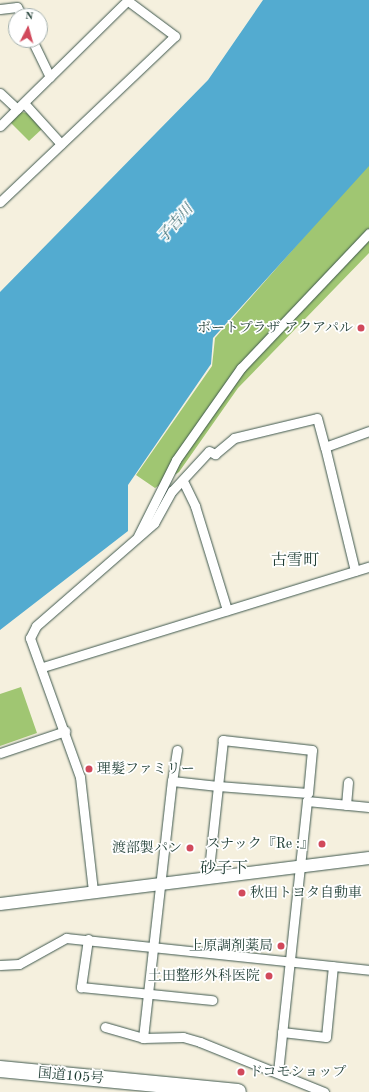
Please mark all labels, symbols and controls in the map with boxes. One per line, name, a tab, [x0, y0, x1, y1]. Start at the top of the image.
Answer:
north arrow	[8, 8, 48, 48]
text: N	[24, 11, 34, 22]
water label: 子吉川	[154, 201, 198, 247]
place label: ボートプラザ アクアパル	[195, 320, 353, 336]
marker: ボートプラザ アクアパル	[356, 323, 366, 333]
district label: 古雪町	[271, 551, 319, 571]
place label: 理髪ファミリー	[97, 761, 195, 777]
marker: 理髪ファミリー	[84, 764, 94, 774]
place label: スナック『Re :』	[206, 836, 314, 852]
marker: スナック『Re :』	[317, 839, 327, 849]
place label: 渡部製パン	[112, 840, 182, 856]
marker: 渡部製パン	[185, 843, 195, 853]
district label: 砂子下	[200, 859, 248, 879]
place label: 秋田トヨタ自動車	[250, 885, 362, 901]
marker: 秋田トヨタ自動車	[237, 888, 247, 898]
place label: 上原調剤薬局	[189, 938, 273, 954]
marker: 上原調剤薬局	[276, 941, 286, 951]
place label: 土田整形外科医院	[148, 968, 260, 984]
marker: 土田整形外科医院	[263, 970, 275, 982]
place label: ドコモショップ	[249, 1064, 347, 1080]
street label: 国道105号	[37, 1065, 105, 1087]
marker: ドコモショップ	[236, 1067, 246, 1077]

